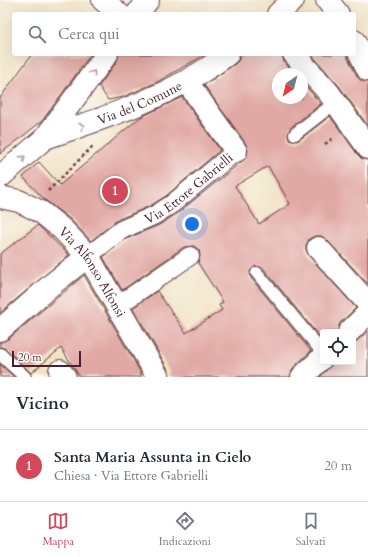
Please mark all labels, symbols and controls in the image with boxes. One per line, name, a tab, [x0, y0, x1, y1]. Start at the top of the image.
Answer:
search box	[12, 12, 356, 56]
icon: search	[26, 23, 48, 45]
text: Cerca qui	[58, 24, 120, 44]
north arrow	[272, 68, 308, 104]
one-way arrow	[88, 70, 95, 77]
street label: Via del Comune	[95, 77, 185, 129]
one-way arrow	[78, 122, 85, 130]
street label: Via Ettore Gabrielli	[142, 149, 237, 229]
one-way arrow	[18, 155, 26, 162]
pin: 1	[102, 176, 128, 206]
your location	[182, 214, 202, 234]
street label: Via Alfonso Alfonsi	[54, 223, 130, 321]
map controls	[320, 329, 356, 365]
button: locate	[320, 329, 356, 365]
scale bar	[12, 349, 81, 368]
text: 20 m	[18, 350, 42, 365]
text: Vicino	[16, 392, 69, 415]
text: Santa Maria Assunta in Cielo	[54, 447, 251, 467]
text: 1	[26, 457, 32, 475]
text: 20 m	[324, 457, 352, 475]
text: Chiesa · Via Ettore Gabrielli	[54, 467, 208, 485]
tab: Mappa	[42, 510, 74, 549]
tab: Indicazioni	[159, 510, 211, 549]
tab: Salvati	[296, 510, 326, 549]

